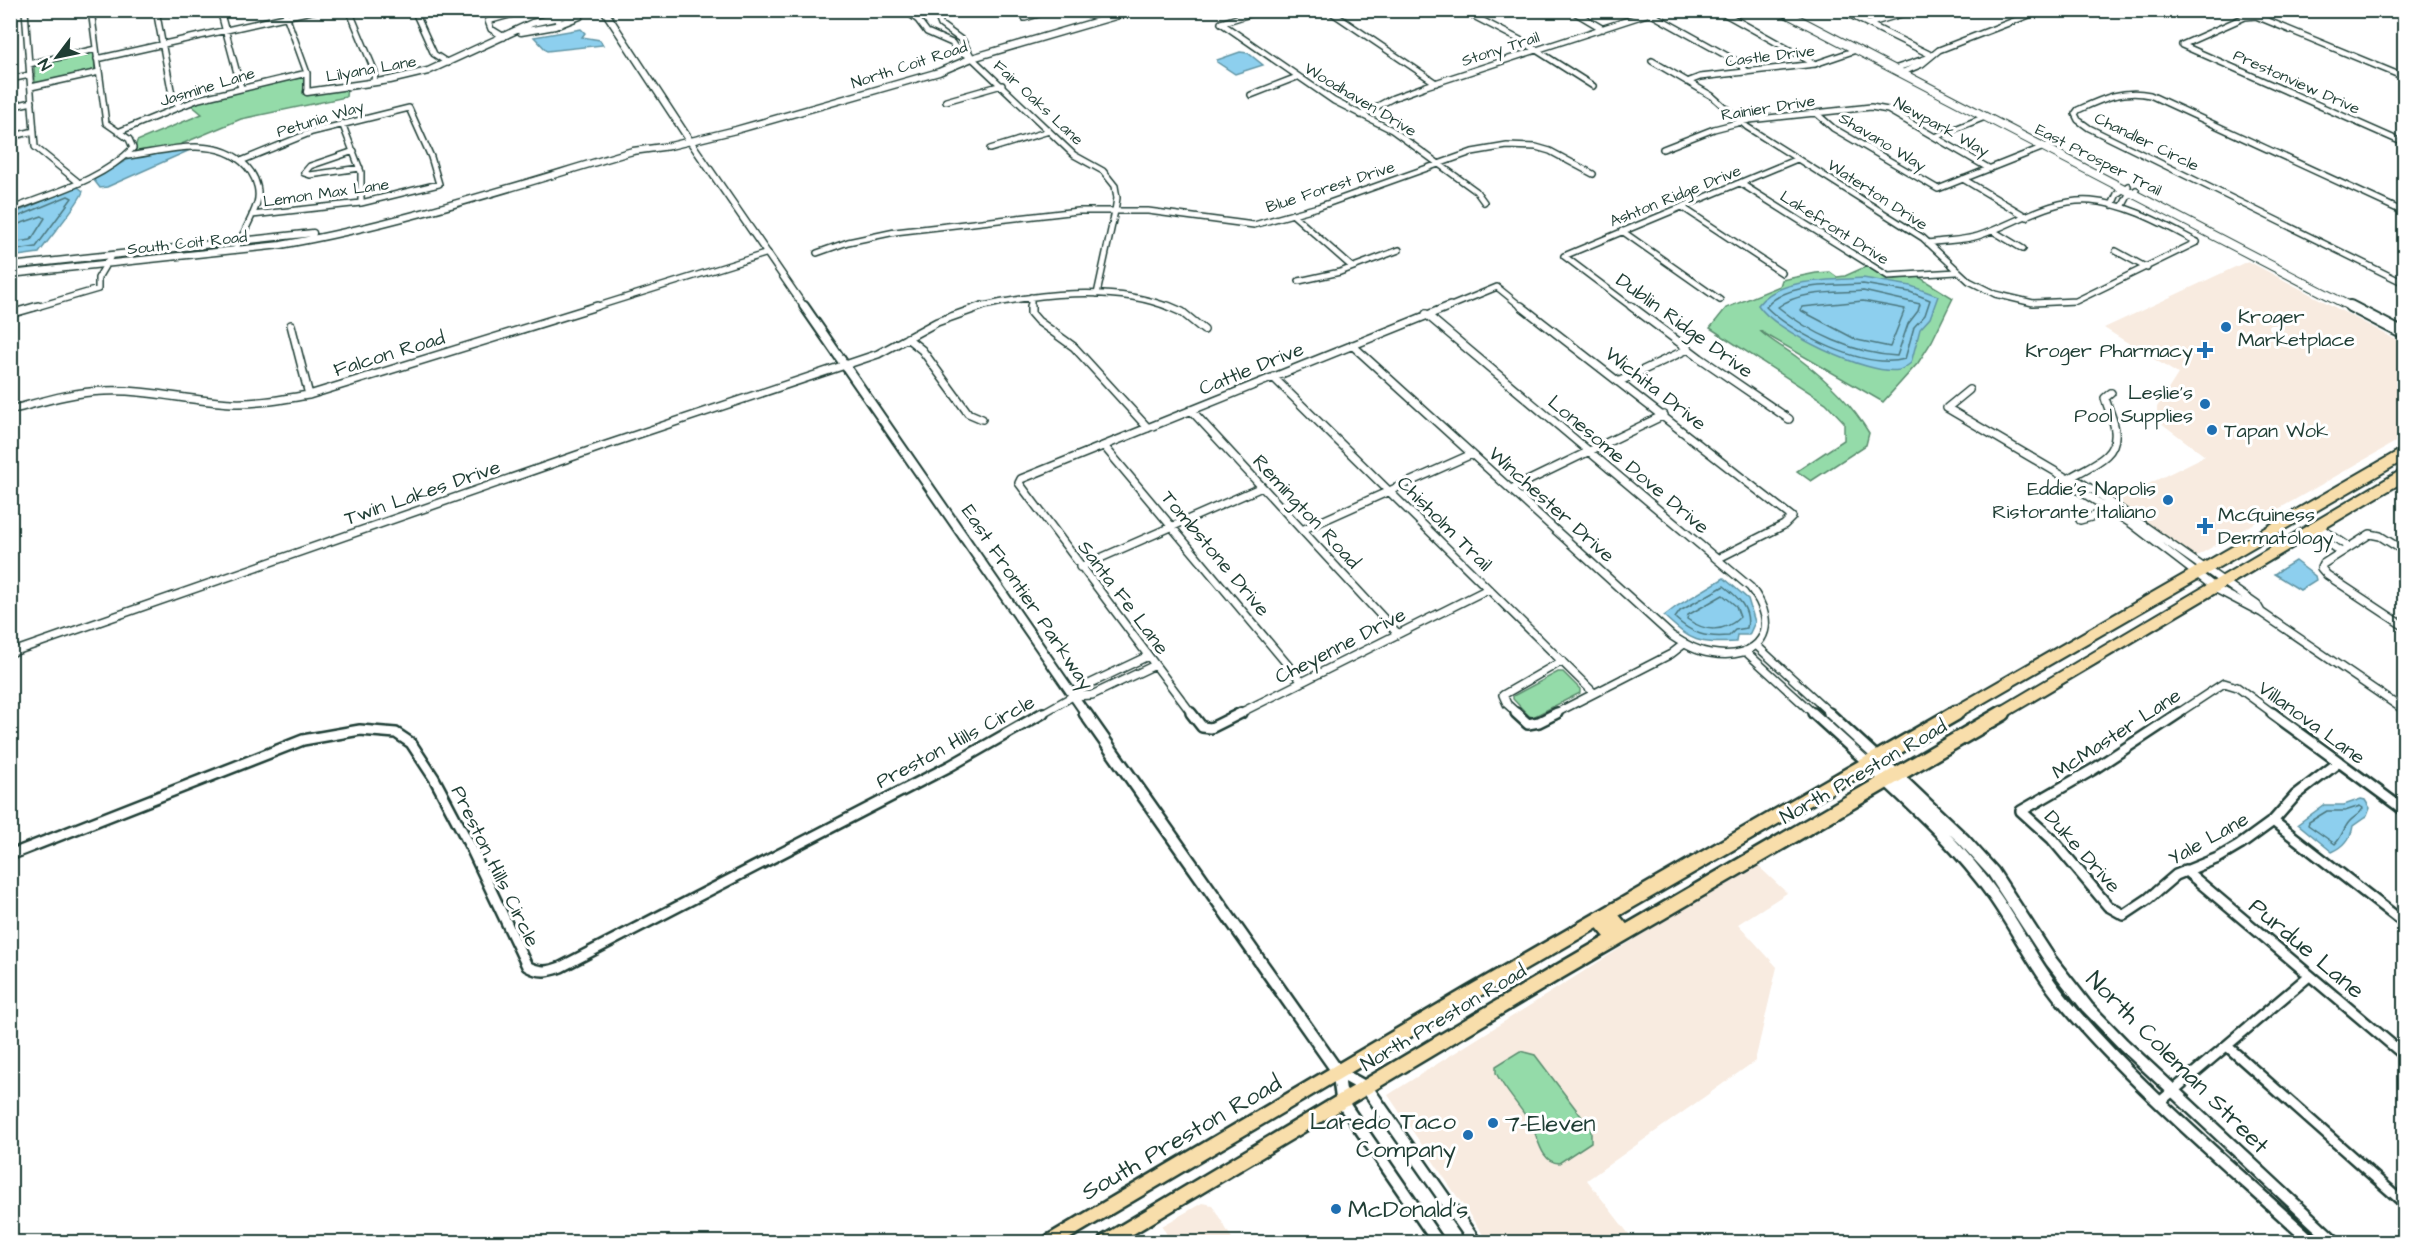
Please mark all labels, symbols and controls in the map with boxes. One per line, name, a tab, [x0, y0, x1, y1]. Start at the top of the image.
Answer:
street label: Stony Trail	[1458, 26, 1542, 73]
north arrow	[27, 27, 87, 87]
street label: North Coit Road	[848, 36, 970, 94]
street label: Castle Drive	[1724, 40, 1817, 72]
street label: Prestonview Drive	[2230, 44, 2364, 120]
street label: Lilyana Lane	[324, 50, 419, 89]
text: N	[33, 54, 57, 75]
street label: Fair Oaks Lane	[988, 55, 1088, 151]
street label: Woodhaven Drive	[1300, 58, 1421, 142]
street label: Jasmine Lane	[157, 62, 258, 112]
street label: Rainier Drive	[1720, 90, 1817, 126]
street label: Newpark Way	[1889, 92, 1993, 163]
street label: Petunia Way	[274, 95, 367, 144]
street label: Shavano Way	[1834, 107, 1930, 178]
street label: Chandler Circle	[2091, 107, 2203, 177]
street label: East Prosper Trail	[2032, 118, 2166, 201]
street label: Waterton Drive	[1823, 154, 1932, 236]
street label: Blue Forest Drive	[1263, 156, 1398, 218]
street label: Ashton Ridge Drive	[1606, 159, 1745, 233]
street label: Lemon Max Lane	[262, 173, 391, 213]
street label: Lakefront Drive	[1776, 186, 1893, 270]
street label: South Coit Road	[126, 226, 248, 260]
street label: Dublin Ridge Drive	[1609, 266, 1759, 386]
place label: Kroger Marketplace	[2238, 303, 2355, 354]
marker: Kroger Marketplace	[2219, 320, 2233, 334]
street label: Falcon Road	[330, 324, 448, 384]
street label: Cattle Drive	[1195, 335, 1308, 403]
place label: Kroger Pharmacy	[2025, 337, 2193, 366]
street label: Wichita Drive	[1599, 340, 1712, 437]
marker: Kroger Pharmacy	[2198, 343, 2212, 357]
place label: Leslie's Pool Supplies	[2074, 379, 2193, 430]
street label: Lonesome Dove Drive	[1542, 389, 1715, 541]
marker: Leslie's Pool Supplies	[2198, 397, 2212, 411]
place label: Tapan Wok	[2224, 417, 2328, 445]
marker: Tapan Wok	[2205, 423, 2219, 437]
street label: Winchester Drive	[1482, 440, 1621, 569]
street label: Remington Road	[1245, 448, 1367, 576]
street label: Twin Lakes Drive	[341, 453, 504, 533]
street label: Chisholm Trail	[1390, 470, 1498, 578]
place label: Eddie's Napolis Ristorante Italiano	[1992, 475, 2156, 526]
street label: Tombstone Drive	[1154, 485, 1277, 623]
marker: Eddie's Napolis Ristorante Italiano	[2161, 493, 2175, 507]
street label: East Frontier Parkway	[954, 499, 1100, 697]
place label: McGuiness Dermatology	[2218, 501, 2334, 553]
marker: McGuiness Dermatology	[2196, 517, 2214, 535]
street label: Santa Fe Lane	[1071, 535, 1176, 661]
street label: Cheyenne Drive	[1270, 601, 1411, 692]
street label: Villanova Lane	[2252, 674, 2371, 771]
street label: McMaster Lane	[2047, 681, 2187, 786]
street label: Preston Hills Circle	[871, 688, 1040, 796]
street label: North Preston Road	[1775, 713, 1952, 831]
street label: Preston Hills Circle	[444, 781, 546, 952]
street label: Duke Drive	[2038, 804, 2127, 899]
street label: Yale Lane	[2163, 805, 2254, 872]
street label: Purdue Lane	[2241, 890, 2372, 1007]
street label: North Preston Road	[1355, 957, 1532, 1078]
street label: North Coleman Street	[2078, 963, 2277, 1162]
street label: South Preston Road	[1075, 1067, 1288, 1209]
place label: Laredo Taco Company	[1310, 1105, 1456, 1168]
place label: 7-Eleven	[1505, 1107, 1596, 1141]
marker: 7-Eleven	[1486, 1116, 1500, 1130]
marker: Laredo Taco Company	[1461, 1128, 1475, 1142]
place label: McDonald's	[1348, 1193, 1468, 1227]
marker: McDonald's	[1329, 1202, 1343, 1216]

